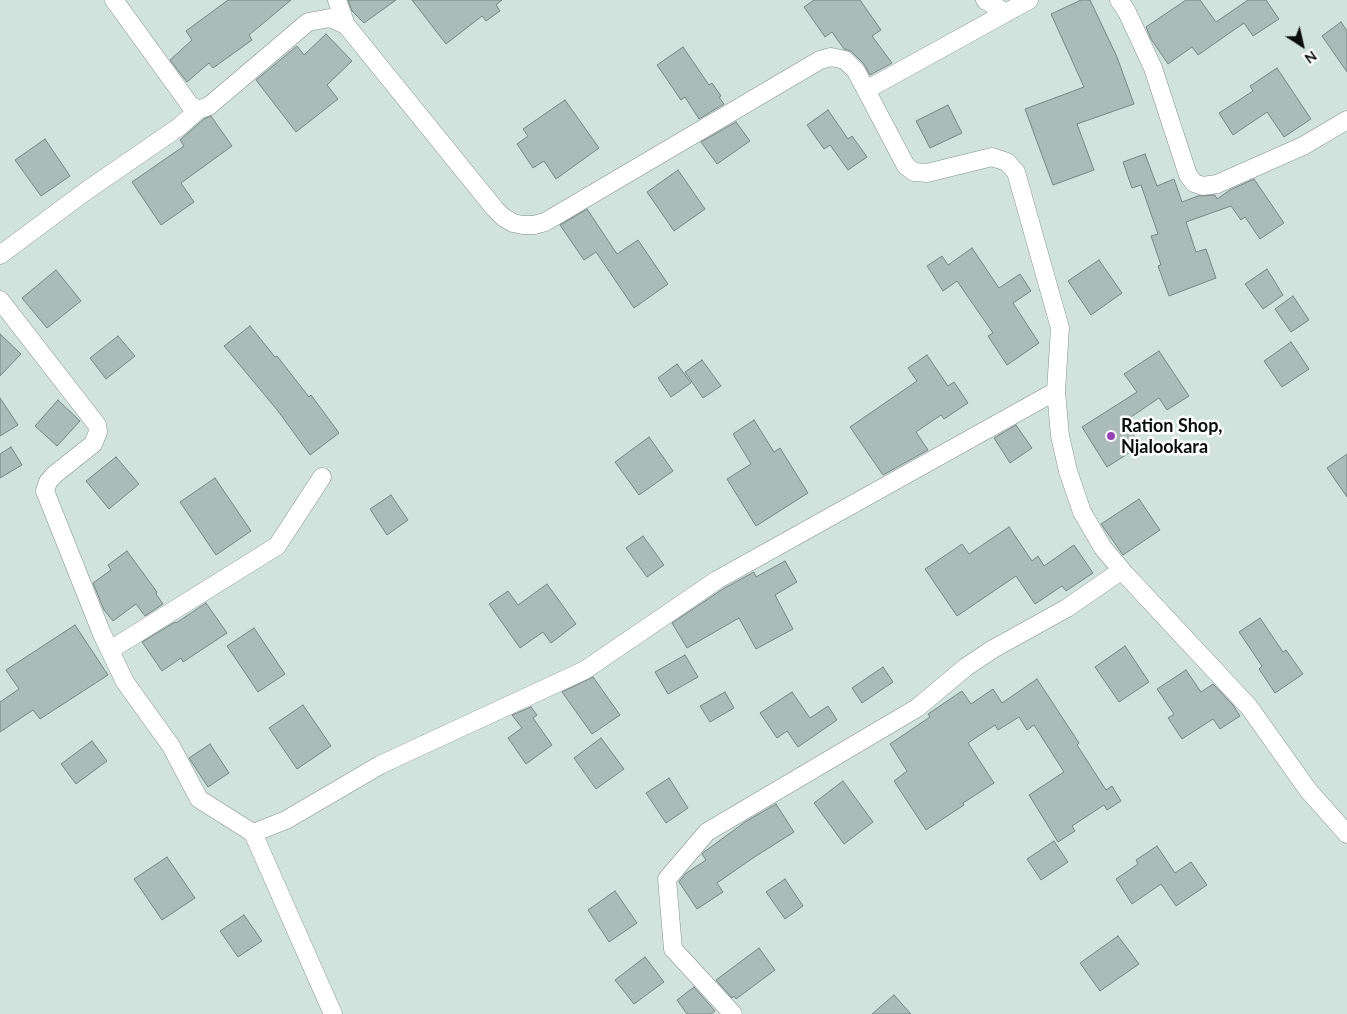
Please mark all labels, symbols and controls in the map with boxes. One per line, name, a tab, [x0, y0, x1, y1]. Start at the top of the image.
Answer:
north arrow	[1277, 20, 1327, 70]
text: N	[1302, 48, 1320, 68]
place label: Ration Shop, Njalookara	[1121, 415, 1223, 458]
marker: Ration Shop, Njalookara	[1105, 430, 1117, 442]

